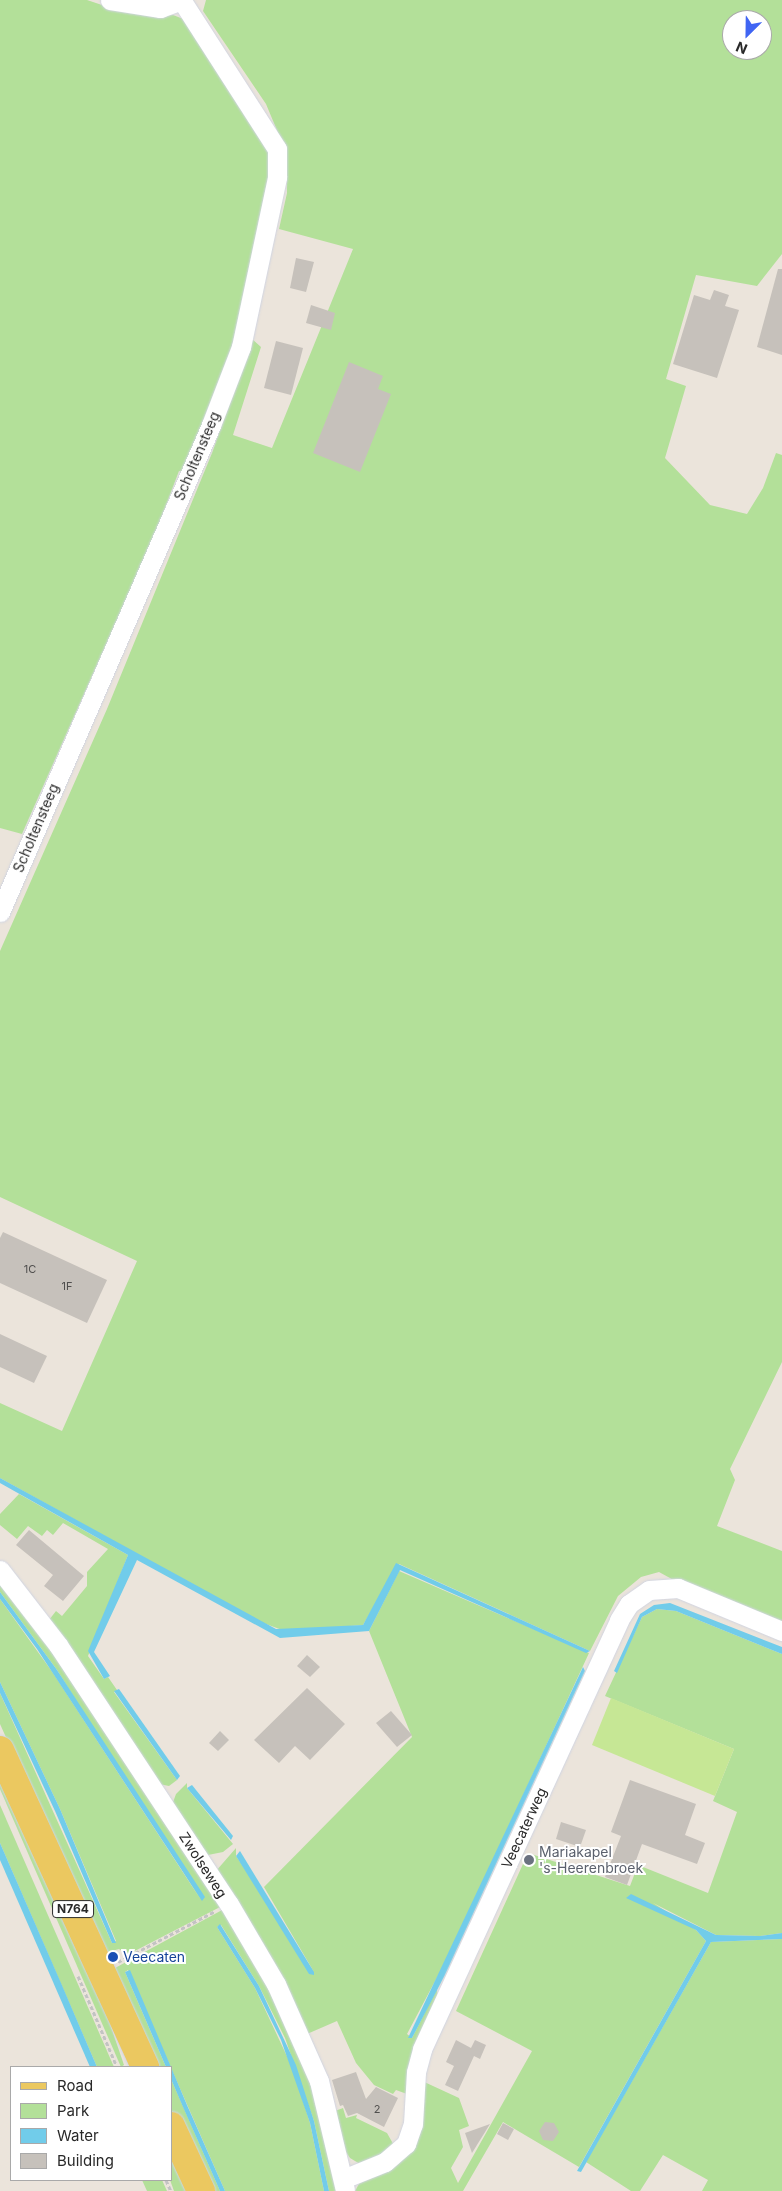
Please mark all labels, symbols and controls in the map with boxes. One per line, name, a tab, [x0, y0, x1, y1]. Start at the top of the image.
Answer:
north arrow	[722, 10, 772, 60]
text: N	[733, 38, 750, 58]
street label: Scholtensteeg	[171, 409, 223, 503]
street label: Scholtensteeg	[10, 781, 62, 875]
house number: 1C	[24, 1262, 36, 1276]
house number: 1F	[62, 1279, 72, 1293]
street label: Veecaterweg	[498, 1785, 550, 1871]
street label: Zwolseweg	[176, 1829, 230, 1901]
place label: Mariakapel 's-Heerenbroek	[539, 1844, 643, 1876]
marker: Mariakapel 's-Heerenbroek	[523, 1854, 535, 1866]
road number: N764	[52, 1900, 94, 1918]
place label: Veecaten	[123, 1949, 185, 1965]
marker: Veecaten	[107, 1951, 119, 1963]
legend	[10, 2066, 172, 2181]
text: Road	[57, 2076, 93, 2095]
text: Park	[57, 2101, 89, 2120]
house number: 2	[374, 2102, 380, 2116]
text: Water	[57, 2126, 99, 2145]
text: Building	[57, 2151, 114, 2170]

